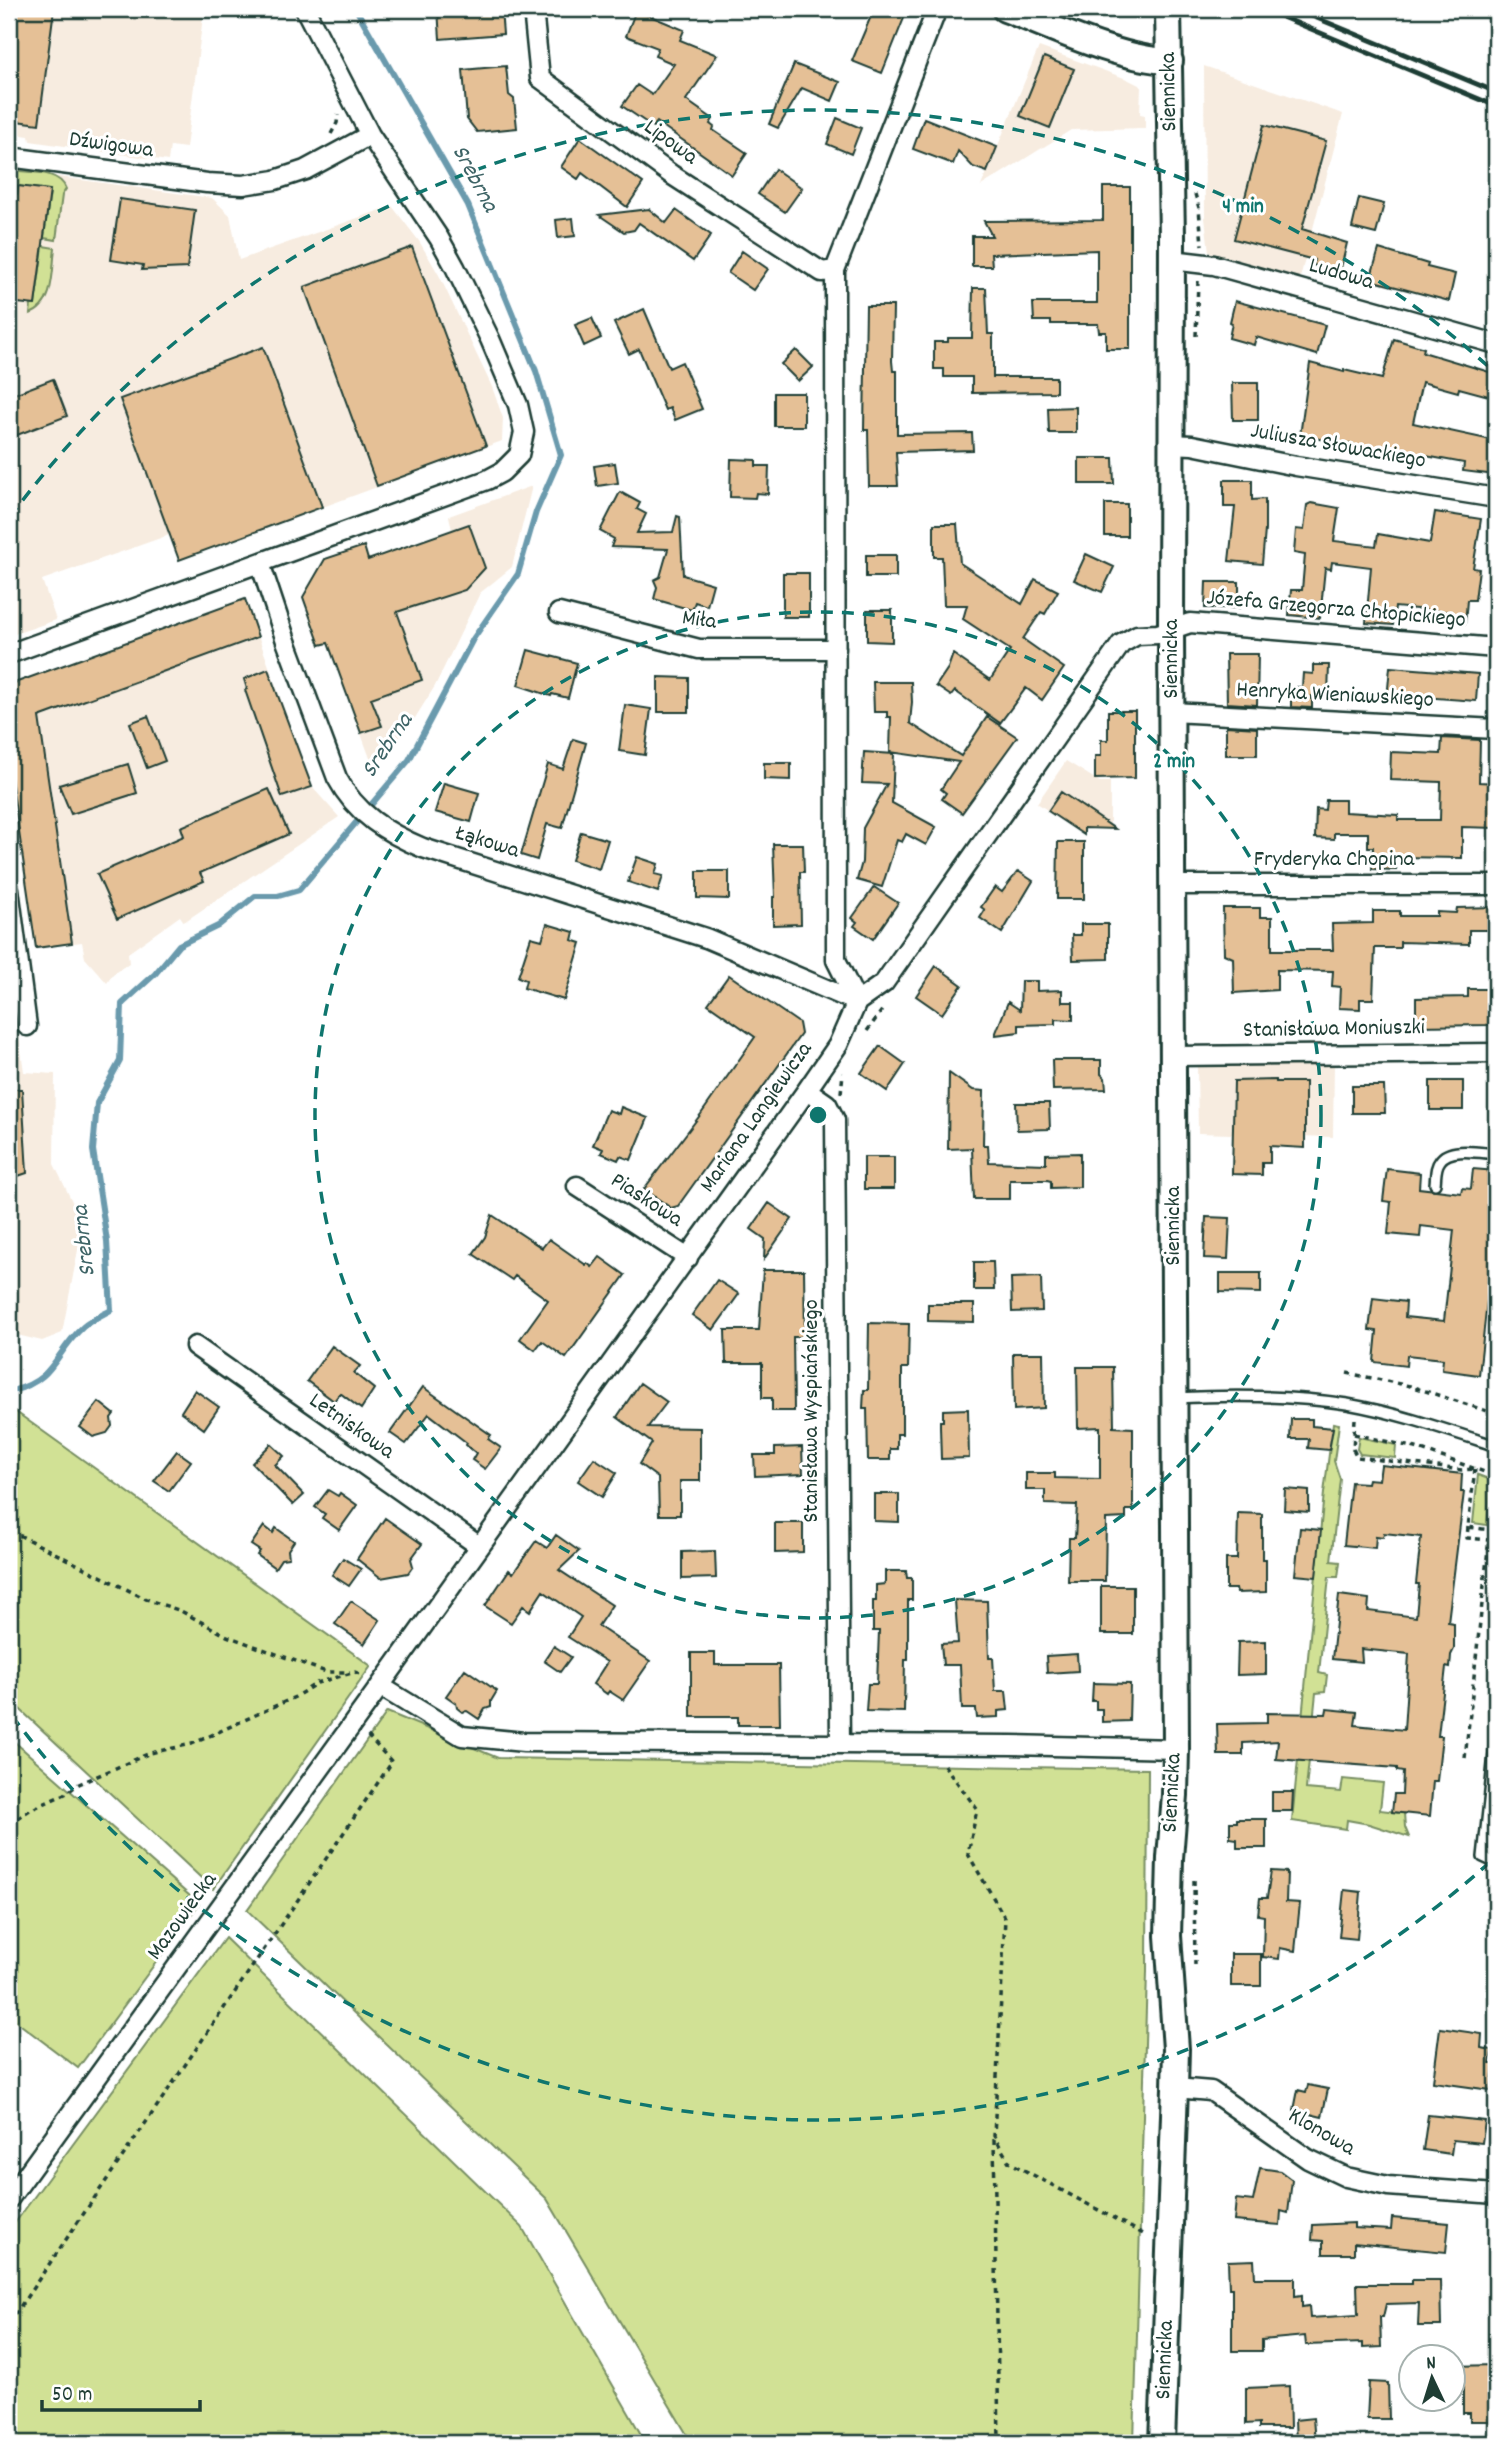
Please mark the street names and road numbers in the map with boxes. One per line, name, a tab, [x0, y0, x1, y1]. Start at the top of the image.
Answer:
street label: Siennicka	[1153, 51, 1187, 132]
street label: Lipowa	[636, 112, 705, 175]
street label: Dźwigowa	[67, 124, 156, 168]
street label: Ludowa	[1305, 250, 1378, 300]
street label: Juliusza Słowackiego	[1248, 415, 1428, 479]
street label: Józefa Grzegorza Chłopickiego	[1205, 582, 1467, 638]
street label: Miła	[680, 602, 719, 640]
street label: Siennicka	[1156, 618, 1189, 699]
street label: Henryka Wieniawskiego	[1235, 674, 1435, 718]
street label: Łąkowa	[450, 817, 524, 869]
street label: Fryderyka Chopina	[1254, 844, 1416, 877]
street label: Stanisława Moniuszki	[1243, 1012, 1425, 1048]
street label: Mariana Langiewicza	[693, 1035, 822, 1200]
street label: Piaskowa	[603, 1165, 690, 1237]
street label: Siennicka	[1158, 1185, 1191, 1266]
street label: Stanisława Wyspiańskiego	[796, 1299, 829, 1523]
street label: Letniskowa	[301, 1385, 402, 1469]
street label: Siennicka	[1154, 1751, 1192, 1834]
street label: Mazowiecka	[140, 1865, 227, 1968]
street label: Klonowa	[1281, 2101, 1362, 2166]
street label: Siennicka	[1148, 2319, 1184, 2400]

